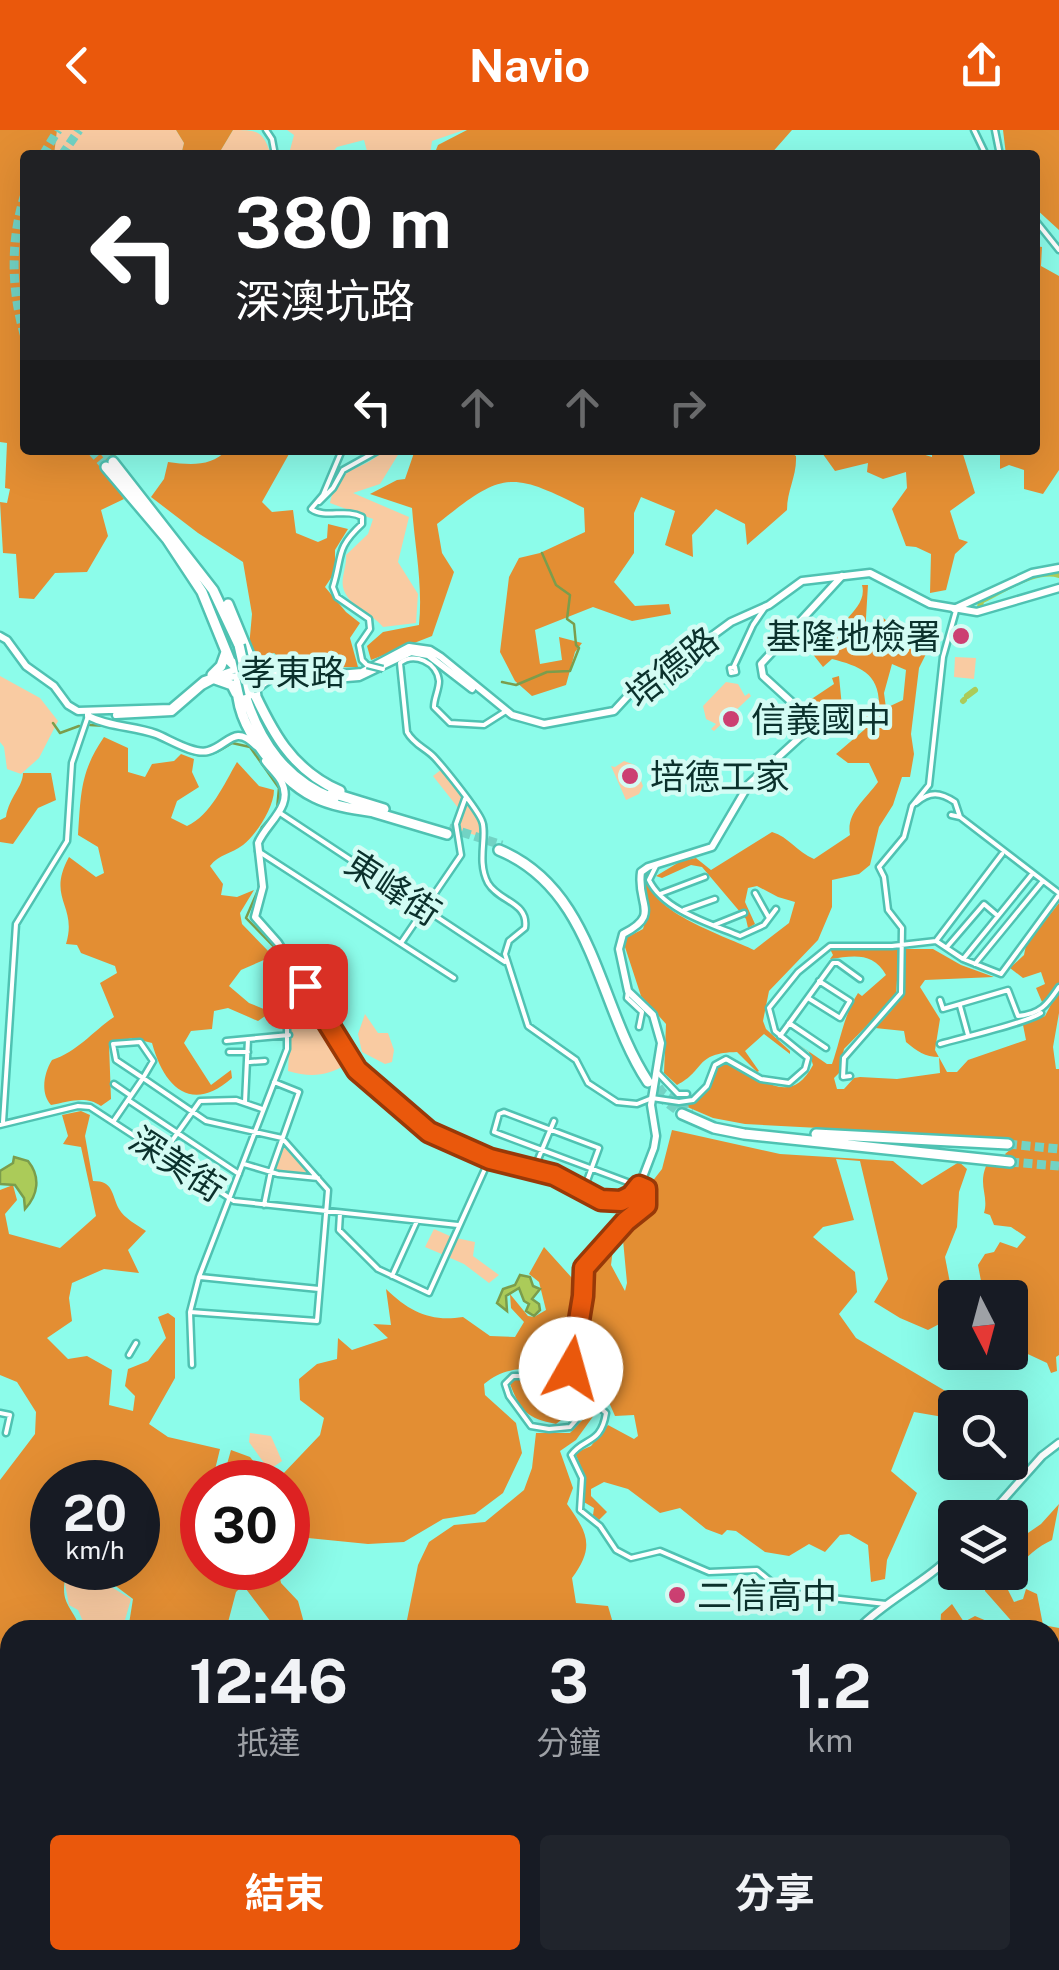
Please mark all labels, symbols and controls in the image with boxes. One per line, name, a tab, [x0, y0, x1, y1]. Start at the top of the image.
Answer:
icon: back	[50, 38, 105, 93]
icon: share	[954, 38, 1009, 93]
text: Navio	[469, 39, 590, 92]
text: 380 m	[235, 181, 452, 264]
icon: left	[70, 190, 200, 320]
text: 深澳坑路	[235, 274, 415, 327]
icon: left	[345, 380, 400, 435]
icon: ahead	[450, 380, 505, 435]
icon: ahead	[555, 380, 610, 435]
icon: right	[660, 380, 715, 435]
place label: 基隆地檢署	[766, 616, 941, 657]
street label: 培德路	[618, 619, 726, 715]
marker: 基隆地檢署	[950, 625, 972, 647]
street label: 孝東路	[240, 652, 346, 693]
place label: 信義國中	[751, 699, 891, 740]
marker: 信義國中	[720, 708, 742, 730]
place label: 培德工家	[650, 756, 790, 797]
marker: 培德工家	[619, 765, 641, 787]
street label: 東峰街	[338, 842, 448, 934]
pin	[263, 944, 348, 1029]
icon: arrive	[278, 959, 333, 1014]
street label: 深美街	[122, 1118, 232, 1210]
north arrow	[938, 1280, 1028, 1370]
map controls	[938, 1280, 1028, 1590]
position arrow	[519, 1317, 623, 1421]
button: search	[938, 1390, 1028, 1480]
speed limit sign: 30	[180, 1460, 310, 1590]
text: 20	[63, 1483, 127, 1542]
button: layers	[938, 1500, 1028, 1590]
text: km/h	[66, 1535, 124, 1565]
place label: 二信高中	[697, 1575, 837, 1616]
marker: 二信高中	[666, 1584, 688, 1606]
text: 12:46	[189, 1646, 348, 1717]
text: 3	[549, 1646, 589, 1717]
text: 1.2	[790, 1651, 871, 1722]
text: km	[808, 1722, 853, 1759]
text: 抵達	[236, 1724, 300, 1761]
text: 分鐘	[537, 1724, 601, 1761]
button: 結束	[50, 1835, 520, 1950]
button: 分享	[540, 1835, 1010, 1950]

